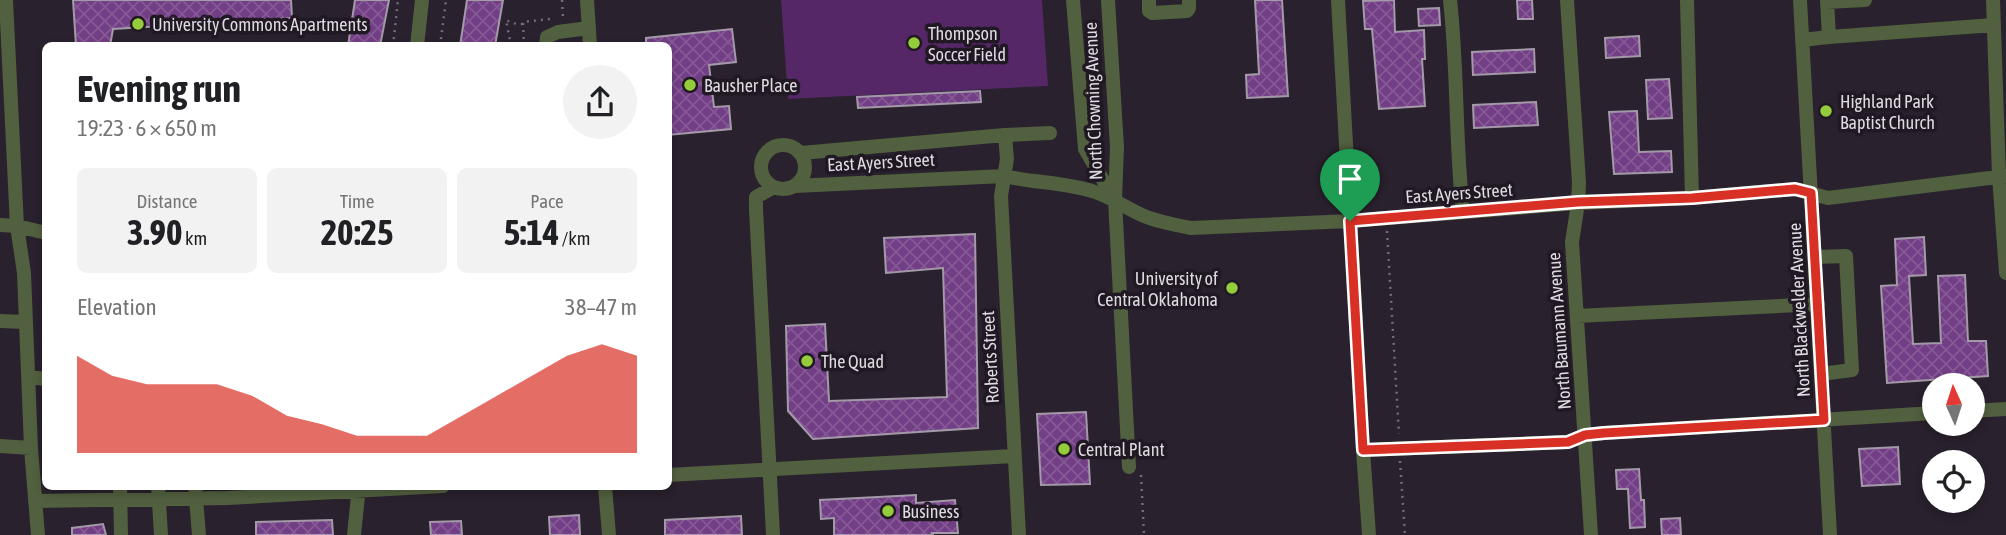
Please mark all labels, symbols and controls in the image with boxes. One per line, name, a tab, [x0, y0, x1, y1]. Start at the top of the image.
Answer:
place label: University Commons Apartments	[152, 14, 368, 35]
marker: University Commons Apartments	[130, 16, 146, 32]
street label: North Chowning Avenue	[1080, 22, 1106, 180]
place label: Thompson Soccer Field	[928, 23, 1006, 65]
marker: Thompson Soccer Field	[906, 35, 922, 51]
button: share	[563, 65, 637, 139]
text: Evening run	[77, 67, 241, 110]
place label: Bausher Place	[704, 75, 797, 96]
marker: Bausher Place	[682, 77, 698, 93]
place label: Highland Park Baptist Church	[1840, 91, 1935, 133]
marker: Highland Park Baptist Church	[1818, 103, 1834, 119]
text: 19:23 · 6 × 650 m	[77, 115, 217, 141]
street label: East Ayers Street	[827, 149, 935, 175]
pin	[1320, 149, 1380, 221]
icon: arrive	[1331, 160, 1369, 198]
street label: East Ayers Street	[1404, 179, 1514, 207]
text: Distance	[137, 190, 197, 212]
text: Time	[340, 190, 374, 212]
text: Pace	[530, 190, 564, 212]
text: 3.90	[127, 212, 182, 252]
text: 20:25	[321, 212, 393, 252]
text: 5:14	[504, 212, 559, 252]
street label: North Blackwelder Avenue	[1784, 222, 1814, 398]
text: km	[182, 227, 207, 249]
text: /km	[559, 227, 590, 249]
street label: North Baumann Avenue	[1543, 252, 1575, 410]
place label: University of Central Oklahoma	[1097, 268, 1218, 310]
marker: University of Central Oklahoma	[1224, 280, 1240, 296]
text: Elevation	[77, 294, 157, 320]
text: 38–47 m	[565, 294, 637, 320]
street label: Roberts Street	[977, 310, 1003, 404]
place label: The Quad	[821, 351, 884, 372]
marker: The Quad	[799, 353, 815, 369]
north arrow	[1922, 373, 1984, 436]
map controls	[1922, 373, 1985, 513]
place label: Central Plant	[1078, 439, 1165, 460]
marker: Central Plant	[1056, 441, 1072, 457]
button: locate	[1922, 450, 1985, 513]
place label: Business	[902, 501, 959, 522]
marker: Business	[880, 503, 896, 519]

